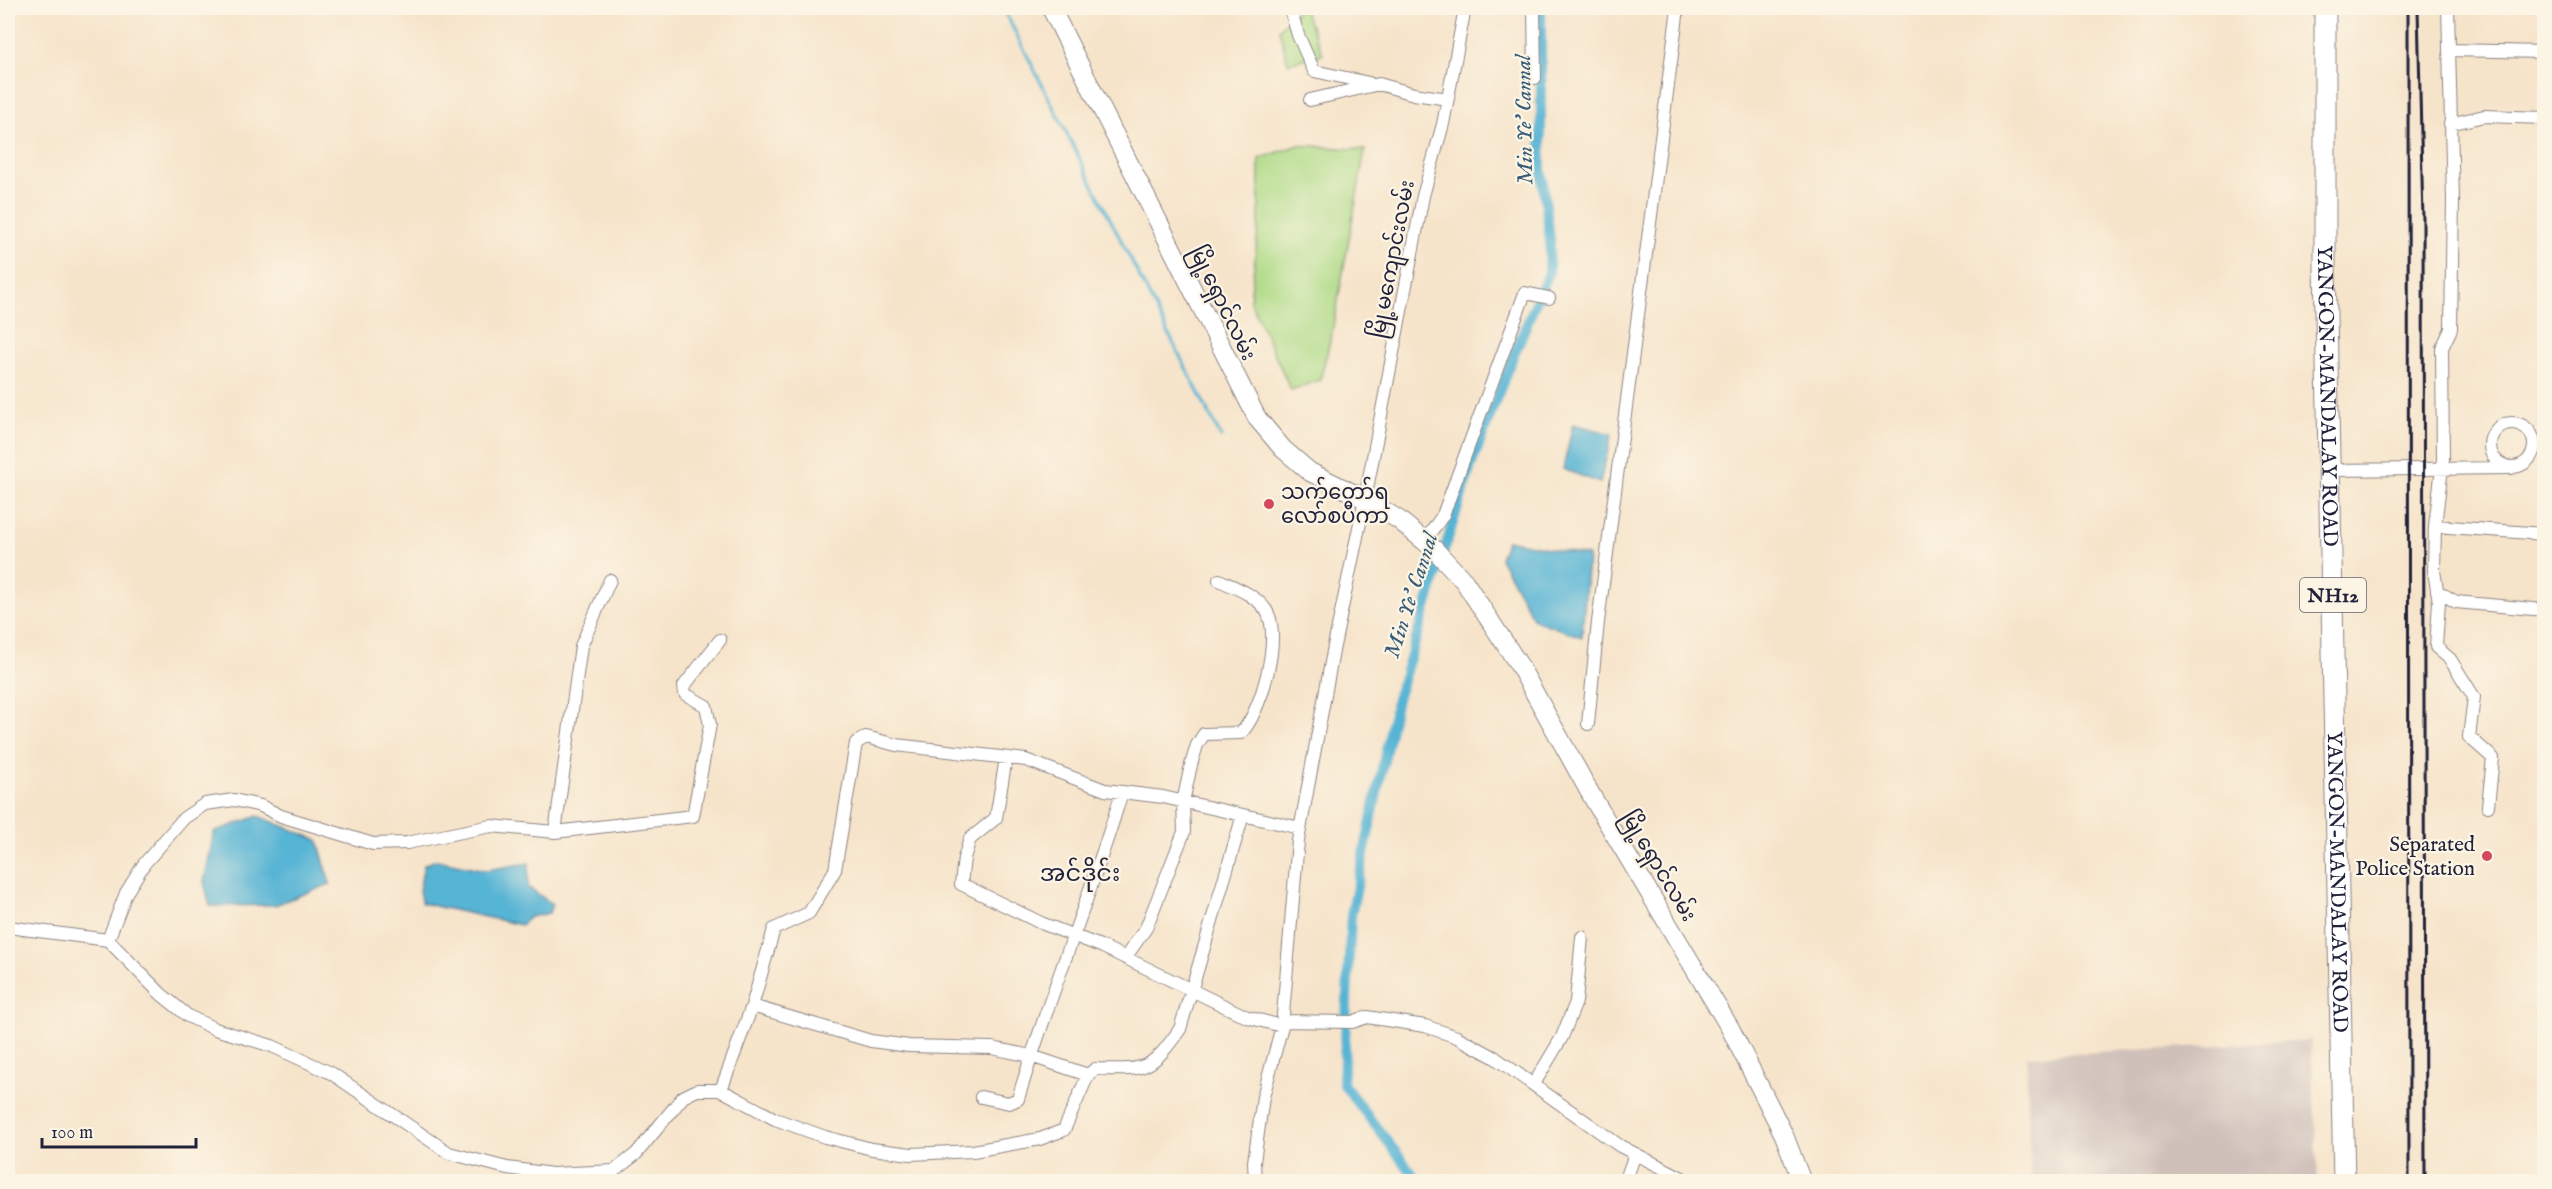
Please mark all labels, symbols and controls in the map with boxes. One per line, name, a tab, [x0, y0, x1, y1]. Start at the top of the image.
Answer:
water label: Min Ye' Cannal	[1510, 53, 1540, 185]
street label: မြို့မကျောင်းလမ်း	[1361, 177, 1425, 341]
street label: မြို့ရှောင်လမ်း	[1180, 240, 1265, 366]
street label: YANGON-MANDALAY ROAD	[2310, 245, 2343, 547]
place label: သက်တော်ရ လော်စပီကာ	[1281, 476, 1390, 531]
marker: သက်တော်ရ လော်စပီကာ	[1262, 497, 1276, 511]
water label: Min Ye' Cannal	[1379, 528, 1446, 662]
road number: NH12	[2300, 578, 2366, 612]
street label: YANGON-MANDALAY ROAD	[2320, 731, 2353, 1033]
street label: မြို့ရှောင်လမ်း	[1612, 804, 1705, 928]
place label: Separated Police Station	[2355, 832, 2476, 883]
marker: Separated Police Station	[2480, 849, 2494, 863]
district label: အင်ဒိုင်း	[1040, 857, 1120, 892]
scale bar	[42, 1111, 196, 1149]
text: 100 m	[51, 1122, 93, 1145]

